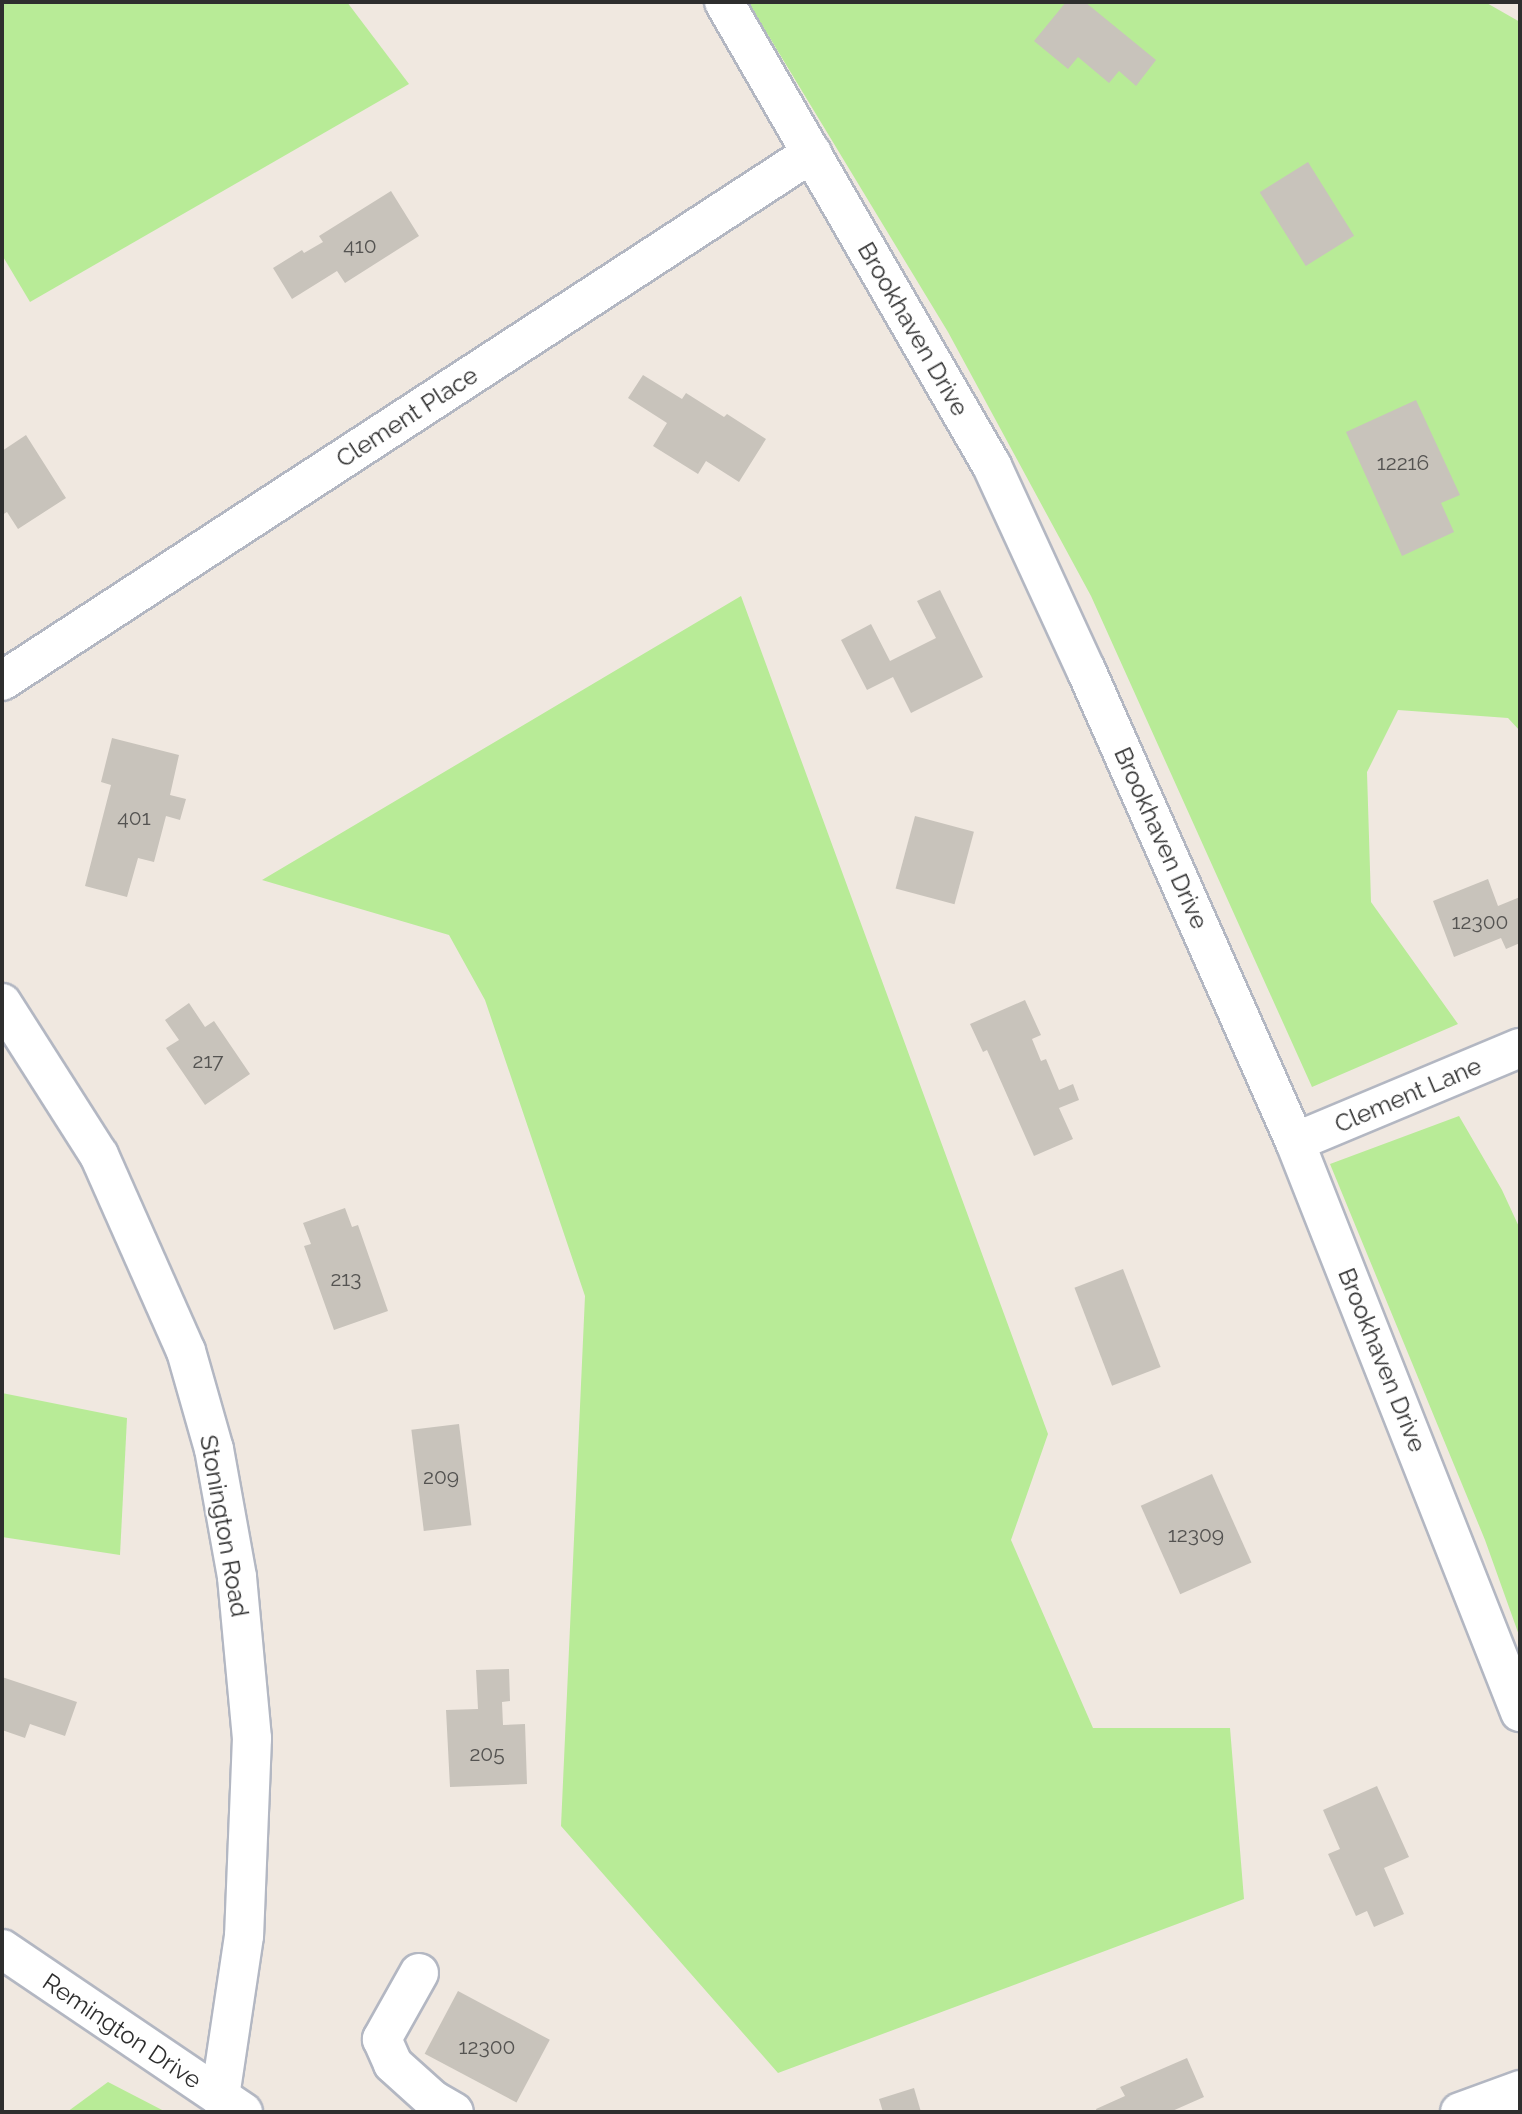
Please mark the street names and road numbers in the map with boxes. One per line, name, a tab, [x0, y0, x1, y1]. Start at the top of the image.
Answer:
street label: Brookhaven Drive	[852, 237, 974, 421]
street label: Clement Place	[331, 361, 483, 473]
street label: Brookhaven Drive	[1108, 743, 1214, 933]
street label: Clement Lane	[1330, 1051, 1486, 1139]
street label: Brookhaven Drive	[1332, 1264, 1432, 1456]
street label: Stonington Road	[194, 1433, 254, 1619]
street label: Remington Drive	[37, 1967, 207, 2095]

